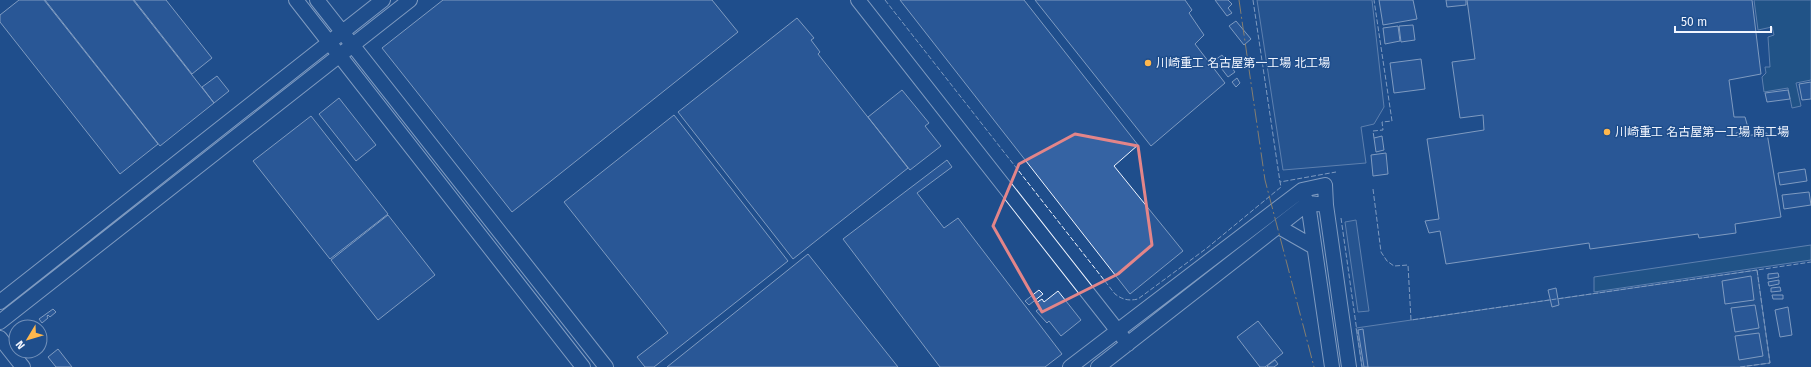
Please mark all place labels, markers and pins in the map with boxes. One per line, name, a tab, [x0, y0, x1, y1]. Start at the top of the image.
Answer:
place label: 川崎重工 名古屋第一工場 北工場	[1156, 56, 1330, 70]
marker: 川崎重工 名古屋第一工場 北工場	[1143, 58, 1153, 68]
place label: 川崎重工 名古屋第一工場 南工場	[1615, 125, 1789, 139]
marker: 川崎重工 名古屋第一工場 南工場	[1602, 127, 1612, 137]

